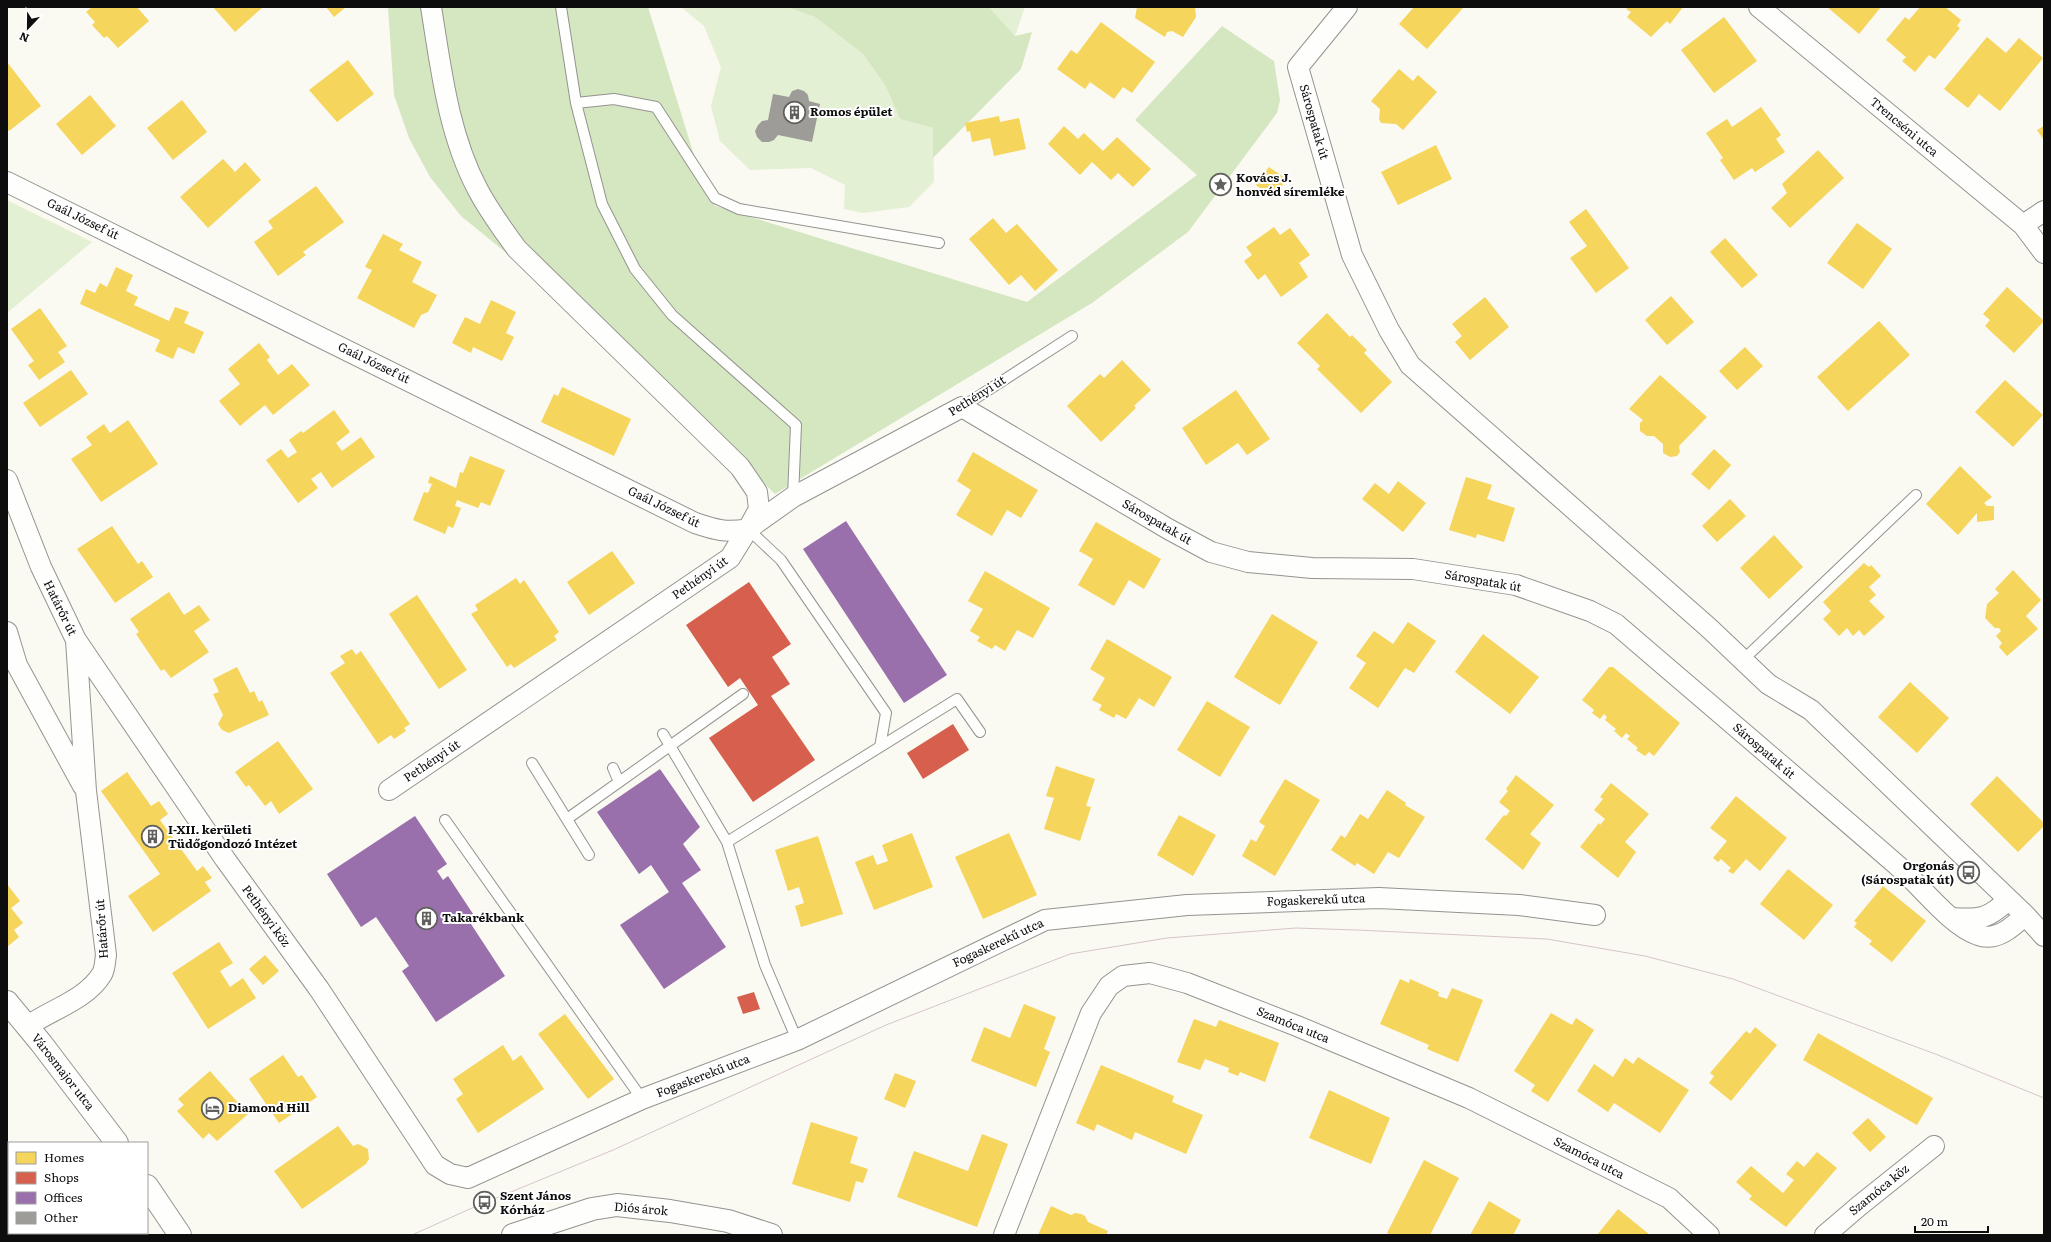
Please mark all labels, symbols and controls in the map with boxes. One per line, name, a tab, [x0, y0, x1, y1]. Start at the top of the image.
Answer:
north arrow	[8, 8, 48, 48]
text: N	[17, 29, 31, 47]
street label: Sárospatak út	[1296, 82, 1334, 162]
street label: Trencséni utca	[1867, 92, 1943, 161]
building icon: Romos épület	[781, 99, 807, 125]
place label: Romos épület	[810, 102, 893, 120]
place label: Kovács J. honvéd síremléke	[1236, 168, 1345, 200]
place icon: Kovács J. honvéd síremléke	[1207, 172, 1233, 198]
street label: Gaál József út	[44, 193, 123, 243]
street label: Gaál József út	[335, 337, 414, 387]
street label: Pethényi út	[944, 370, 1009, 420]
street label: Gaál József út	[625, 481, 704, 531]
street label: Sárospatak út	[1119, 494, 1196, 548]
street label: Pethényi út	[668, 551, 731, 603]
street label: Sárospatak út	[1443, 564, 1523, 596]
street label: Határőr út	[40, 577, 82, 639]
street label: Sárospatak út	[1729, 718, 1800, 783]
street label: Pethényi út	[400, 735, 463, 786]
place label: I-XII. kerületi Tüdőgondozó Intézet	[168, 820, 298, 852]
building icon: I-XII. kerületi Tüdőgondozó Intézet	[140, 824, 166, 850]
place label: Orgonás (Sárospatak út)	[1861, 856, 1954, 888]
bus stop icon: Orgonás (Sárospatak út)	[1956, 860, 1982, 886]
street label: Pethényi köz	[238, 881, 296, 950]
street label: Fogaskerekű utca	[1266, 888, 1366, 910]
street label: Határőr út	[90, 898, 112, 960]
building icon: Takarékbank	[414, 905, 440, 931]
place label: Takarékbank	[442, 908, 525, 926]
street label: Fogaskerekű utca	[949, 913, 1047, 971]
street label: Szamóca utca	[1254, 1001, 1333, 1047]
street label: Városmajor utca	[28, 1029, 100, 1114]
street label: Fogaskerekű utca	[653, 1049, 753, 1101]
hotel icon: Diamond Hill	[199, 1095, 225, 1121]
place label: Diamond Hill	[228, 1098, 310, 1116]
street label: Szamóca utca	[1551, 1132, 1628, 1183]
legend	[8, 1142, 148, 1234]
text: Homes	[44, 1148, 84, 1166]
street label: Szamóca köz	[1844, 1159, 1912, 1219]
text: Shops	[44, 1168, 79, 1186]
place label: Szent János Kórház	[500, 1186, 571, 1218]
text: Offices	[44, 1188, 83, 1206]
bus stop icon: Szent János Kórház	[471, 1190, 497, 1216]
street label: Diós árok	[613, 1197, 669, 1219]
text: Other	[44, 1208, 78, 1226]
scale bar	[1915, 1208, 1988, 1234]
text: 20 m	[1921, 1212, 1948, 1230]

